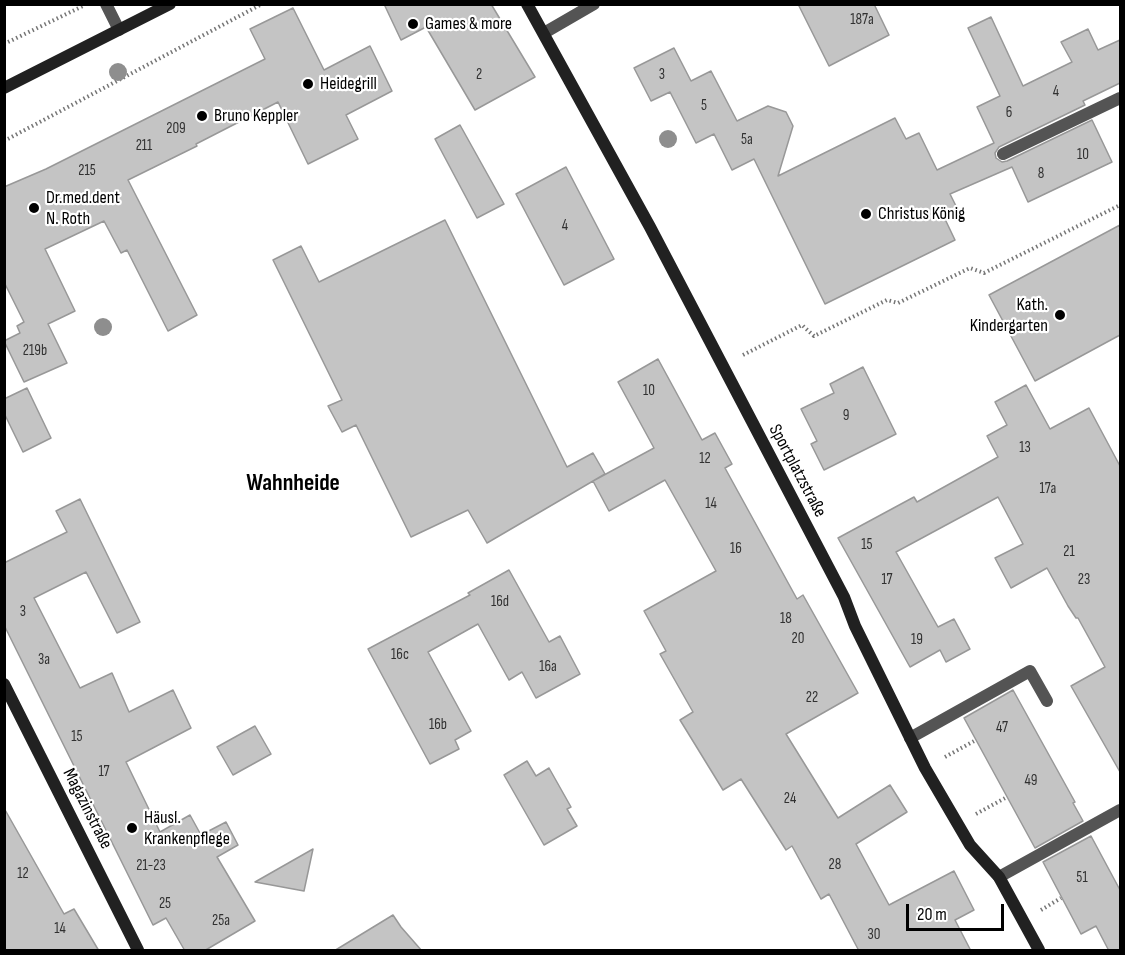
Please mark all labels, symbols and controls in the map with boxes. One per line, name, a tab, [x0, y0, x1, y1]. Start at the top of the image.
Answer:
house number: 187a	[850, 11, 874, 29]
place label: Games & more	[425, 13, 512, 35]
marker: Games & more	[406, 17, 420, 31]
house number: 2	[476, 66, 482, 84]
house number: 3	[659, 66, 665, 84]
place label: Heidegrill	[320, 73, 377, 95]
marker: Heidegrill	[301, 77, 315, 91]
house number: 4	[1053, 83, 1059, 101]
house number: 5	[701, 97, 707, 115]
house number: 6	[1006, 104, 1012, 122]
place label: Bruno Keppler	[214, 105, 298, 127]
marker: Bruno Keppler	[195, 109, 209, 123]
house number: 209	[166, 120, 186, 138]
house number: 5a	[741, 131, 753, 149]
house number: 211	[136, 137, 152, 155]
house number: 10	[1077, 146, 1089, 164]
house number: 215	[78, 162, 96, 180]
house number: 8	[1038, 165, 1044, 183]
place label: Dr.med.dent N. Roth	[46, 187, 120, 230]
marker: Dr.med.dent N. Roth	[27, 201, 41, 215]
place label: Christus König	[878, 203, 965, 225]
marker: Christus König	[859, 207, 873, 221]
house number: 4	[562, 217, 568, 235]
place label: Kath. Kindergarten	[970, 294, 1048, 336]
marker: Kath. Kindergarten	[1053, 308, 1067, 322]
house number: 219b	[23, 342, 47, 360]
house number: 10	[643, 382, 655, 400]
house number: 9	[843, 407, 849, 425]
street label: Sportplatzstraße	[764, 421, 830, 521]
house number: 13	[1019, 439, 1031, 457]
house number: 12	[699, 450, 711, 468]
district label: Wahnheide	[246, 470, 340, 498]
house number: 17a	[1040, 480, 1056, 498]
house number: 14	[705, 495, 717, 513]
house number: 15	[861, 536, 873, 554]
house number: 16	[730, 540, 742, 558]
house number: 21	[1063, 543, 1075, 561]
house number: 17	[881, 571, 893, 589]
house number: 23	[1078, 571, 1090, 589]
house number: 16d	[491, 593, 509, 611]
house number: 3	[20, 603, 26, 621]
house number: 18	[780, 610, 792, 628]
house number: 20	[792, 630, 804, 648]
house number: 19	[911, 631, 923, 649]
house number: 16c	[391, 646, 409, 664]
house number: 3a	[38, 651, 50, 669]
house number: 16a	[539, 658, 557, 676]
house number: 22	[806, 689, 818, 707]
house number: 16b	[429, 716, 447, 734]
house number: 47	[996, 719, 1008, 737]
house number: 15	[71, 728, 83, 746]
house number: 17	[98, 763, 110, 781]
street label: Magazinstraße	[57, 765, 117, 853]
house number: 49	[1025, 772, 1037, 790]
house number: 24	[784, 790, 796, 808]
place label: Häusl. Krankenpflege	[144, 807, 230, 850]
marker: Häusl. Krankenpflege	[125, 821, 139, 835]
house number: 28	[829, 856, 841, 874]
house number: 21-23	[136, 857, 166, 875]
house number: 12	[17, 865, 29, 883]
house number: 51	[1076, 869, 1088, 887]
scale bar	[909, 892, 1006, 930]
house number: 25	[159, 895, 171, 913]
text: 20 m	[917, 904, 947, 925]
house number: 25a	[212, 912, 230, 930]
house number: 14	[54, 920, 66, 938]
house number: 30	[868, 926, 880, 944]

